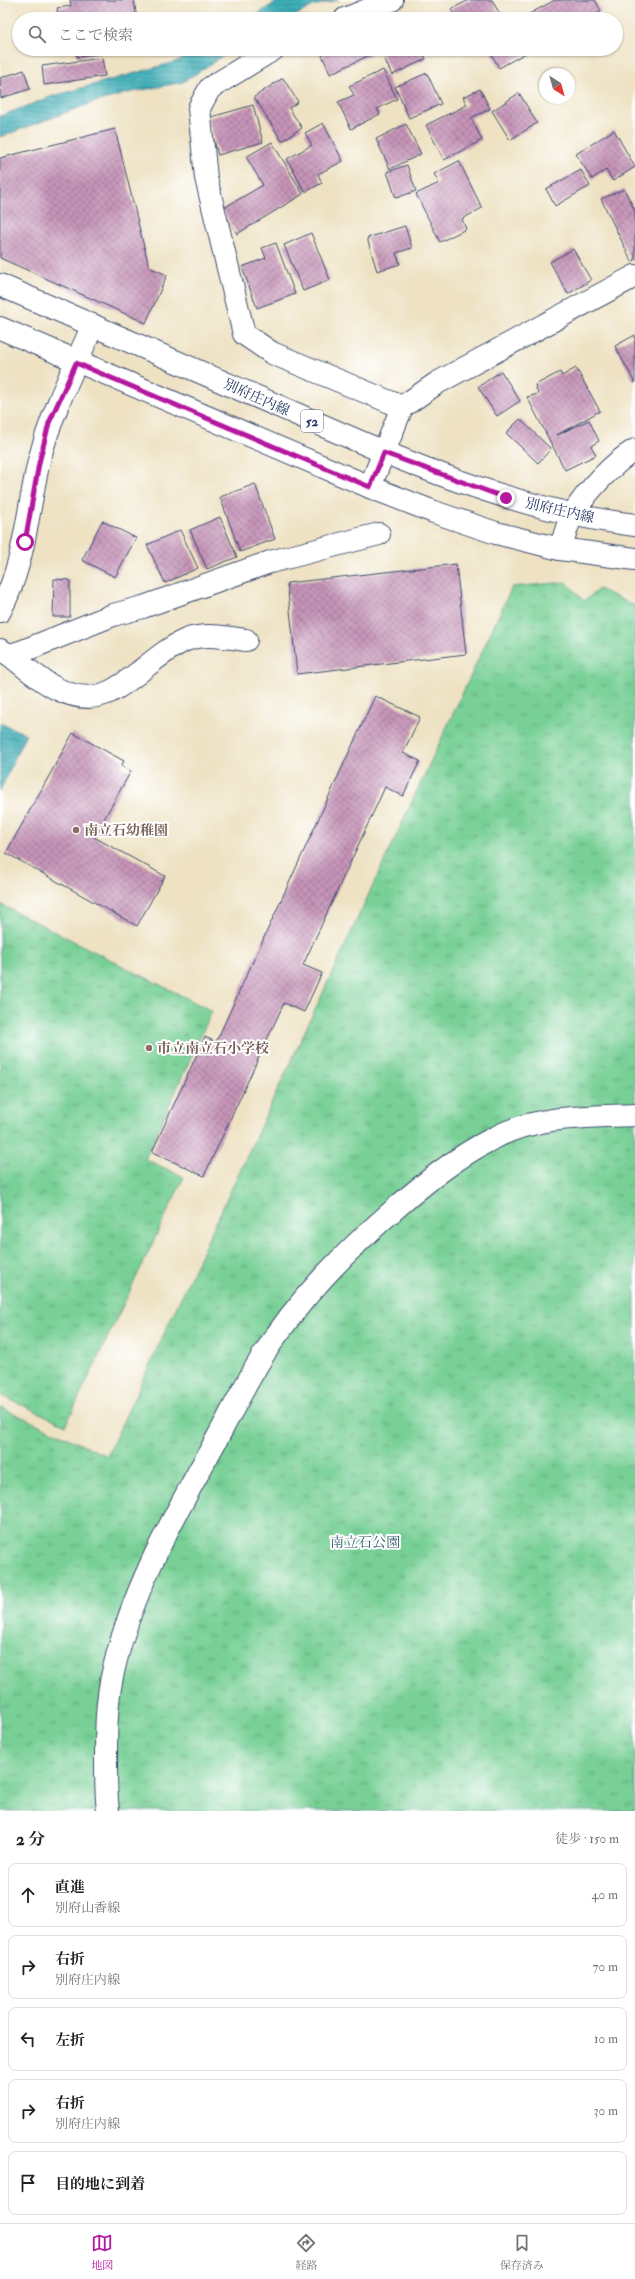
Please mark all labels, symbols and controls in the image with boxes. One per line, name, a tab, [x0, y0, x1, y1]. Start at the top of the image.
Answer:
search box	[12, 12, 623, 56]
icon: search	[26, 23, 48, 45]
text: ここで検索	[58, 26, 133, 45]
north arrow	[539, 68, 575, 104]
street label: 別府庄内線	[221, 375, 292, 419]
road number: 52	[301, 410, 323, 432]
route end	[497, 489, 515, 507]
street label: 別府庄内線	[524, 494, 596, 527]
route start	[16, 533, 34, 551]
place label: 南立石幼稚園	[84, 822, 168, 839]
marker: 南立石幼稚園	[71, 825, 81, 835]
place label: 市立南立石小学校	[157, 1040, 269, 1057]
marker: 市立南立石小学校	[144, 1043, 154, 1053]
park label: 南立石公園	[330, 1534, 400, 1551]
text: 2 分	[16, 1829, 45, 1850]
text: 徒歩 · 150 m	[555, 1831, 619, 1847]
text: 直進	[55, 1878, 85, 1897]
icon: ahead	[17, 1884, 39, 1906]
text: 40 m	[592, 1887, 618, 1903]
text: 別府山香線	[55, 1900, 120, 1916]
text: 右折	[55, 1950, 85, 1969]
icon: right	[17, 1956, 39, 1978]
text: 70 m	[593, 1959, 618, 1975]
text: 別府庄内線	[55, 1972, 120, 1988]
icon: left	[17, 2028, 39, 2050]
text: 左折	[55, 2031, 85, 2050]
text: 10 m	[594, 2031, 618, 2047]
text: 右折	[55, 2094, 85, 2113]
icon: right	[17, 2100, 39, 2122]
text: 30 m	[594, 2103, 618, 2119]
text: 別府庄内線	[55, 2116, 120, 2132]
icon: arrive	[17, 2172, 39, 2194]
text: 目的地に到着	[55, 2175, 145, 2194]
tab: 地図	[91, 2232, 113, 2272]
tab: 経路	[295, 2232, 317, 2272]
tab: 保存済み	[500, 2232, 544, 2272]

